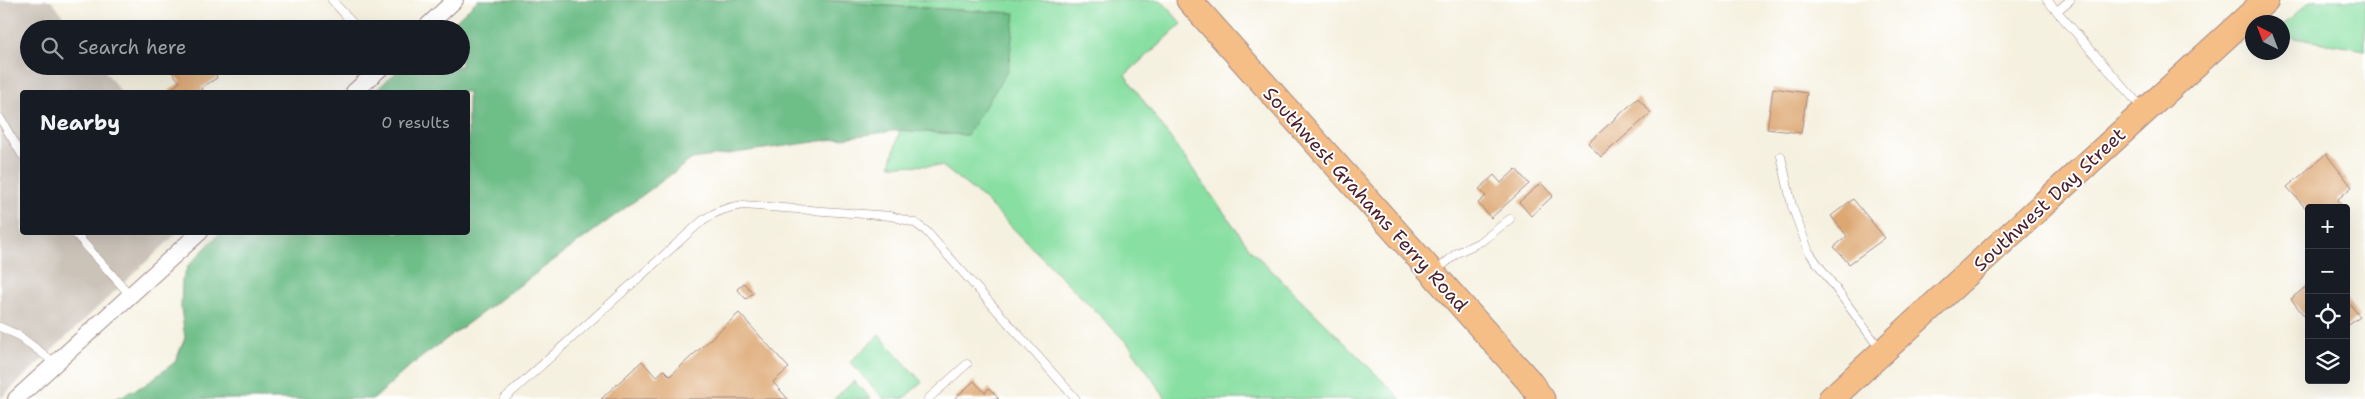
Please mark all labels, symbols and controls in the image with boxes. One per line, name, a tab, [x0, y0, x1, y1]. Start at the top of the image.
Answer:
north arrow	[2245, 15, 2290, 60]
search box	[20, 20, 470, 75]
icon: search	[38, 34, 66, 62]
text: Search here	[78, 35, 187, 60]
street label: Southwest Grahams Ferry Road	[1258, 82, 1473, 317]
text: Nearby	[40, 109, 120, 137]
text: 0 results	[381, 112, 450, 133]
street label: Southwest Day Street	[1968, 122, 2131, 277]
map controls	[2305, 204, 2350, 384]
button: +	[2305, 204, 2350, 249]
button: −	[2305, 249, 2350, 294]
button: locate	[2305, 294, 2350, 339]
button: layers	[2305, 339, 2350, 384]

